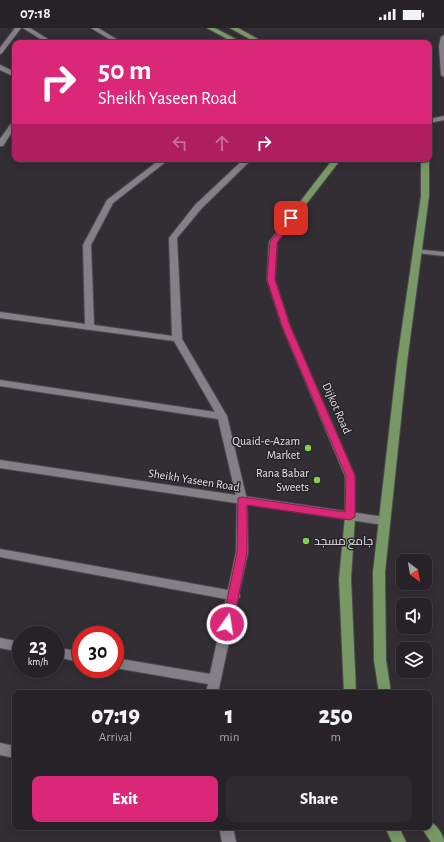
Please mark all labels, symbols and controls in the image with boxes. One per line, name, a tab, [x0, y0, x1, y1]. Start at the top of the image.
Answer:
text: 07:18	[20, 6, 51, 21]
icon: right	[32, 56, 84, 108]
text: 50 m	[98, 57, 152, 85]
text: Sheikh Yaseen Road	[98, 90, 237, 108]
icon: left	[169, 132, 191, 154]
icon: ahead	[211, 132, 233, 154]
icon: right	[253, 132, 275, 154]
pin	[274, 201, 308, 235]
icon: arrive	[280, 207, 302, 229]
street label: Dijkot Road	[319, 381, 354, 436]
place label: Quaid-e-Azam Market	[232, 435, 300, 461]
marker: Quaid-e-Azam Market	[303, 443, 313, 453]
street label: Sheikh Yaseen Road	[147, 467, 241, 493]
place label: Rana Babar Sweets	[256, 467, 309, 493]
marker: Rana Babar Sweets	[312, 475, 322, 485]
place label: جامع مسجد	[314, 535, 373, 549]
marker: جامع مسجد	[301, 536, 311, 546]
north arrow	[396, 554, 432, 590]
map controls	[396, 554, 432, 678]
button: sound	[396, 598, 432, 634]
position arrow	[206, 603, 248, 645]
speed limit sign: 30	[72, 626, 124, 678]
text: 23	[29, 637, 47, 657]
button: layers	[396, 642, 432, 678]
text: km/h	[28, 657, 48, 667]
text: 07:19	[91, 704, 140, 728]
text: 1	[225, 704, 234, 728]
text: 250	[318, 704, 353, 728]
text: Arrival	[99, 731, 132, 744]
text: min	[219, 731, 239, 744]
text: m	[330, 731, 341, 744]
button: Exit	[32, 776, 218, 822]
button: Share	[226, 776, 412, 822]

